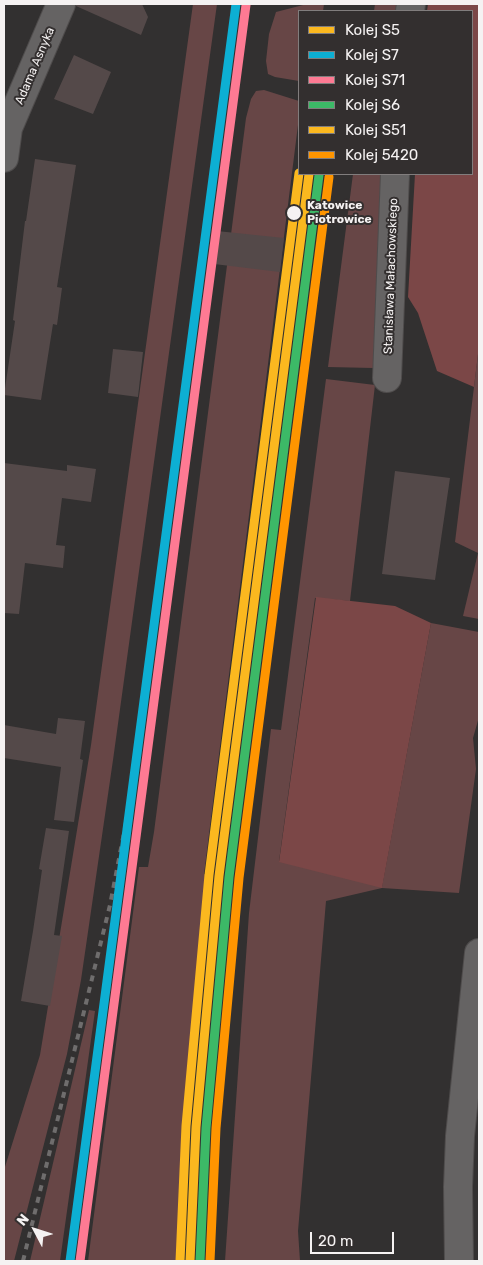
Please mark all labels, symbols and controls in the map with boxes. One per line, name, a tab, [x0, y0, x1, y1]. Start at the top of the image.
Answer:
legend	[298, 10, 473, 175]
text: Kolej S5	[345, 21, 400, 39]
street label: Adama Asnyka	[12, 25, 58, 107]
text: Kolej S7	[345, 46, 399, 64]
text: Kolej S71	[345, 71, 405, 89]
text: Kolej S6	[345, 96, 400, 114]
text: Kolej S51	[345, 121, 406, 139]
text: Kolej 5420	[345, 146, 418, 164]
street label: Stanisława Małachowskiego	[381, 198, 401, 354]
place label: Katowice Piotrowice	[307, 199, 372, 227]
marker: Katowice Piotrowice	[285, 204, 303, 222]
north arrow	[10, 1205, 60, 1255]
text: N	[13, 1211, 33, 1229]
scale bar	[313, 1222, 397, 1254]
text: 20 m	[318, 1232, 353, 1250]

